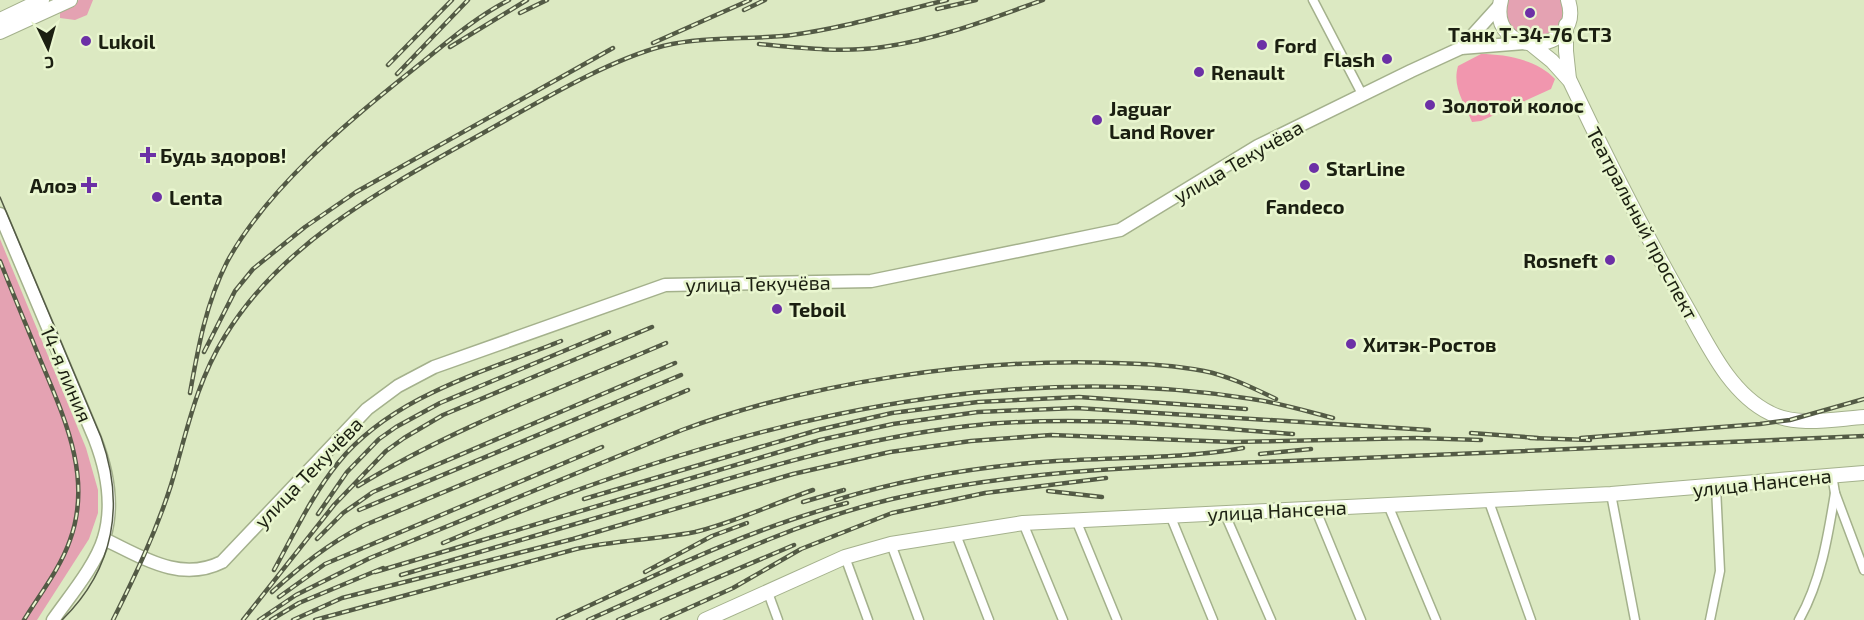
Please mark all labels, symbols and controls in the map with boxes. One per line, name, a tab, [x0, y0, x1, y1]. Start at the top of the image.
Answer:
marker: Танк Т-34-76 СТЗ	[1523, 6, 1537, 20]
north arrow	[18, 18, 78, 78]
place label: Танк Т-34-76 СТЗ	[1448, 22, 1612, 46]
place label: Lukoil	[98, 29, 156, 53]
place label: Ford	[1274, 33, 1317, 57]
marker: Lukoil	[79, 34, 93, 48]
marker: Ford	[1255, 38, 1269, 52]
place label: Flash	[1323, 47, 1375, 71]
marker: Flash	[1380, 52, 1394, 66]
text: С	[44, 54, 55, 73]
place label: Renault	[1211, 60, 1285, 84]
marker: Renault	[1192, 65, 1206, 79]
place label: Золотой колос	[1442, 93, 1584, 117]
place label: Jaguar Land Rover	[1109, 96, 1215, 143]
marker: Золотой колос	[1423, 98, 1437, 112]
marker: Jaguar Land Rover	[1090, 113, 1104, 127]
street label: улица Текучёва	[1169, 114, 1307, 209]
street label: Театральный проспект	[1582, 123, 1704, 324]
place label: Будь здоров!	[160, 143, 287, 167]
marker: Будь здоров!	[141, 148, 155, 162]
place label: StarLine	[1326, 156, 1405, 180]
marker: StarLine	[1307, 161, 1321, 175]
place label: Алоэ	[30, 173, 77, 197]
marker: Алоэ	[82, 178, 96, 192]
marker: Fandeco	[1298, 178, 1312, 192]
place label: Lenta	[169, 185, 223, 209]
marker: Lenta	[150, 190, 164, 204]
place label: Fandeco	[1265, 194, 1345, 218]
place label: Rosneft	[1523, 248, 1598, 272]
marker: Rosneft	[1603, 253, 1617, 267]
street label: улица Текучёва	[685, 270, 831, 297]
place label: Teboil	[789, 297, 847, 321]
marker: Teboil	[770, 302, 784, 316]
street label: 14-я линия	[36, 322, 98, 426]
place label: Хитэк-Ростов	[1363, 332, 1496, 356]
marker: Хитэк-Ростов	[1344, 337, 1358, 351]
street label: улица Текучёва	[249, 411, 368, 533]
street label: улица Нансена	[1691, 463, 1833, 502]
street label: улица Нансена	[1207, 494, 1347, 527]

